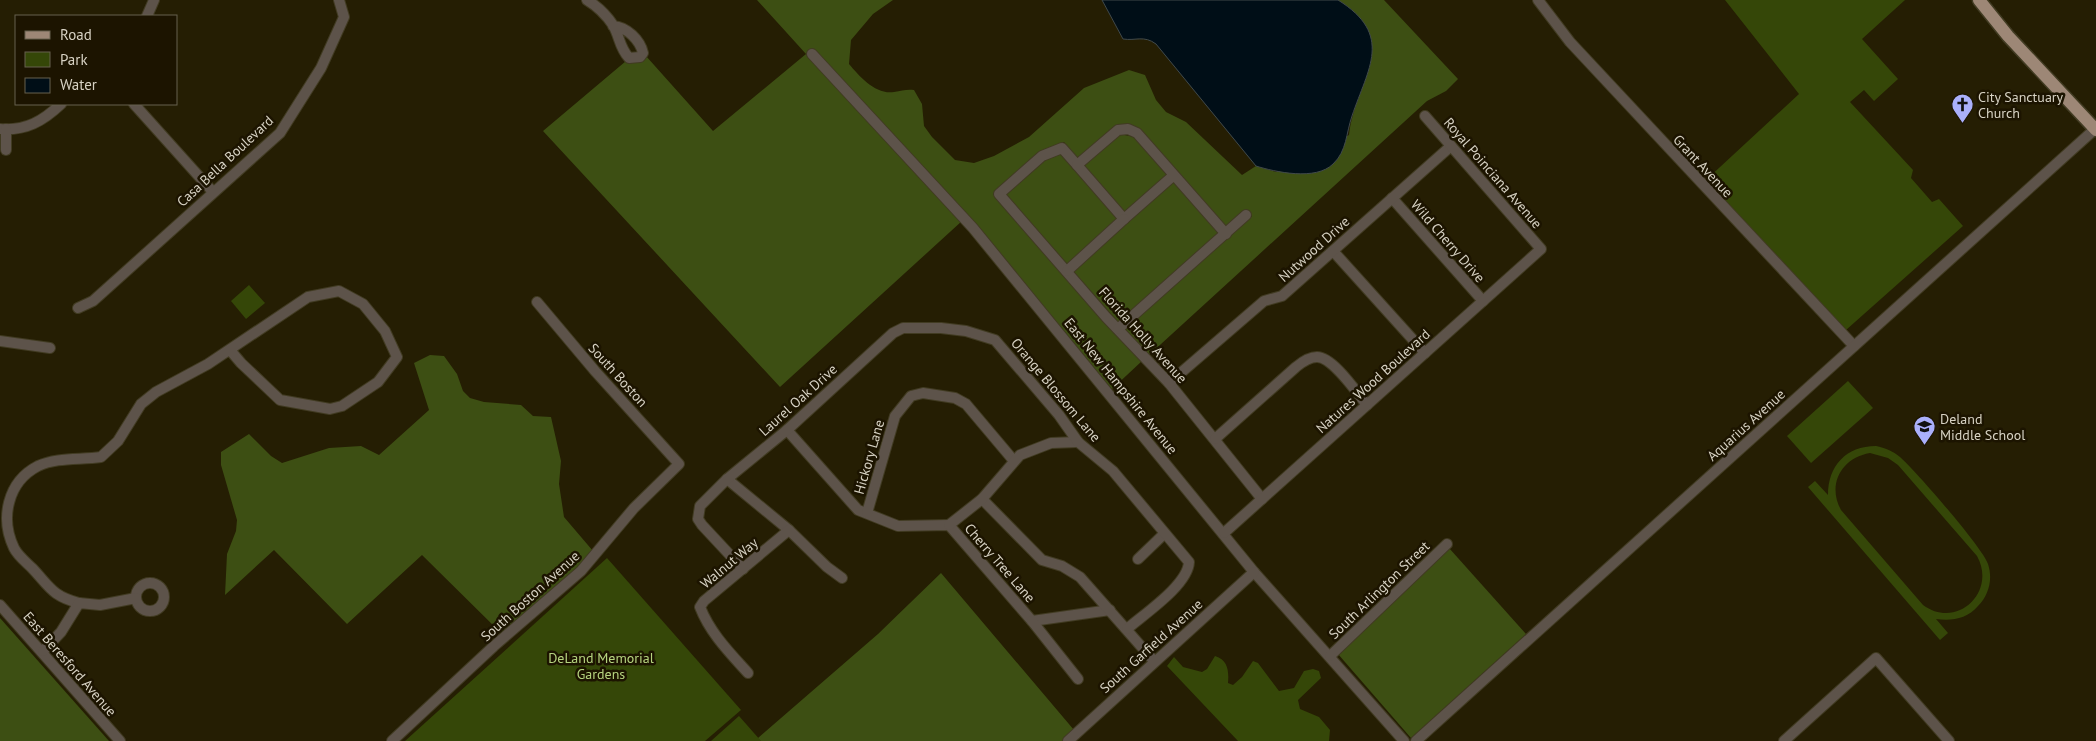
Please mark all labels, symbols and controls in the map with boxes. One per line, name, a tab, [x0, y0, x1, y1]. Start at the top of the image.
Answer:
legend	[15, 15, 178, 105]
text: Road	[60, 25, 92, 44]
text: Park	[60, 50, 88, 69]
text: Water	[60, 75, 97, 94]
place label: City Sanctuary Church	[1978, 88, 2064, 122]
church icon: City Sanctuary Church	[1950, 93, 1974, 124]
street label: Casa Bella Boulevard	[173, 112, 277, 210]
street label: Royal Poinciana Avenue	[1440, 114, 1546, 232]
street label: Grant Avenue	[1669, 131, 1737, 201]
street label: Wild Cherry Drive	[1407, 196, 1489, 286]
street label: Nutwood Drive	[1275, 212, 1353, 286]
street label: Florida Holly Avenue	[1095, 283, 1191, 387]
street label: East New Hampshire Avenue	[1060, 314, 1182, 458]
street label: Natures Wood Boulevard	[1312, 325, 1434, 437]
street label: Orange Blossom Lane	[1007, 334, 1105, 446]
street label: South Boston	[585, 339, 651, 411]
street label: Laurel Oak Drive	[755, 360, 841, 440]
street label: Aquarius Avenue	[1703, 385, 1789, 465]
place label: Deland Middle School	[1940, 410, 2025, 444]
school or university icon: Deland Middle School	[1912, 415, 1936, 446]
street label: Hickory Lane	[850, 418, 888, 496]
street label: Cherry Tree Lane	[961, 520, 1039, 606]
street label: Walnut Way	[696, 533, 762, 592]
street label: South Arlington Street	[1325, 537, 1433, 643]
street label: South Boston Avenue	[477, 547, 583, 645]
street label: South Garfield Avenue	[1096, 595, 1206, 697]
street label: East Beresford Avenue	[20, 608, 120, 720]
park label: DeLand Memorial Gardens	[548, 649, 654, 683]

